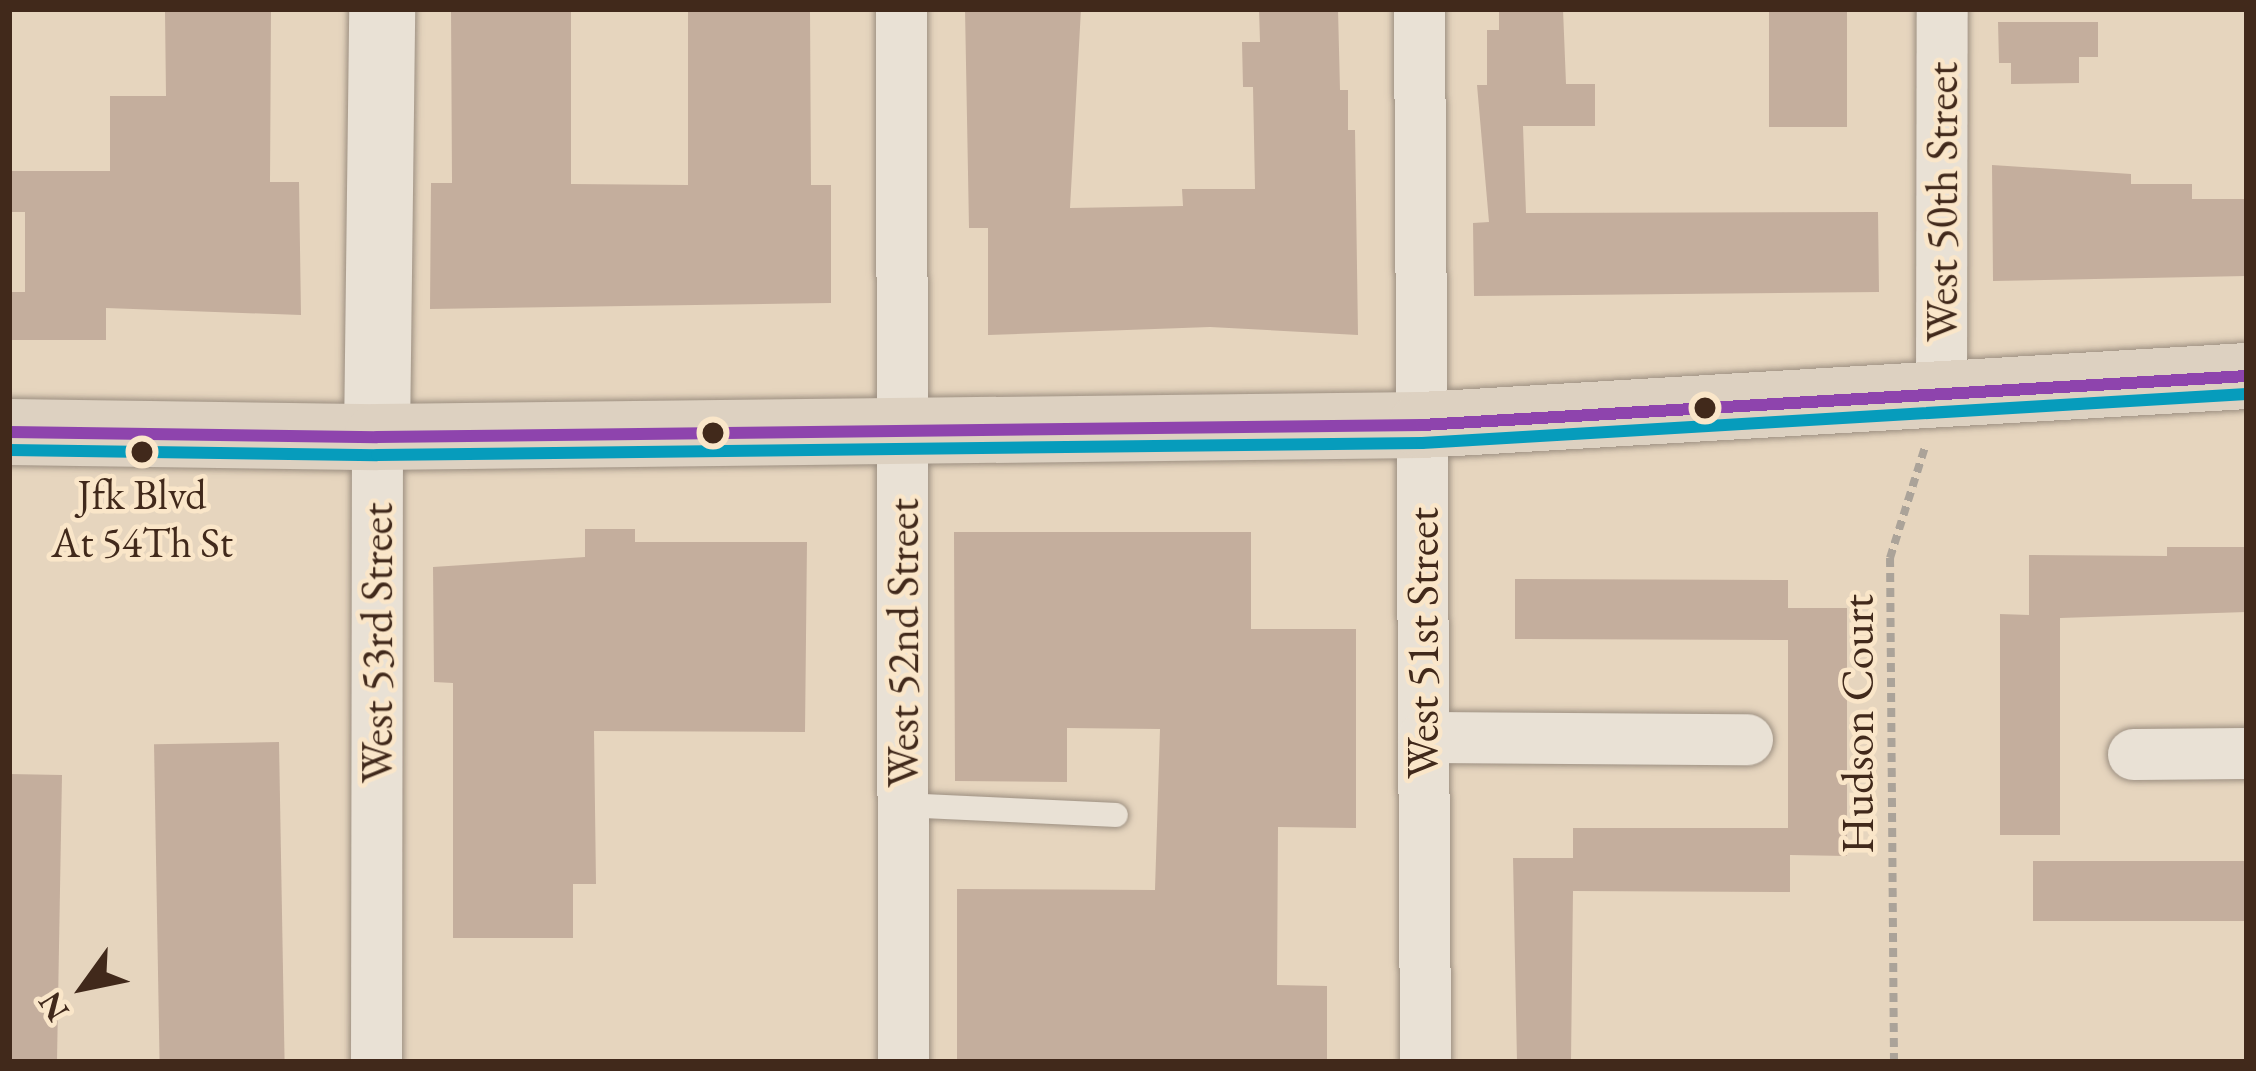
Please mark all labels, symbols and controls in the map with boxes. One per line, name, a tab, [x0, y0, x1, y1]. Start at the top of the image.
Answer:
street label: West 50th Street	[1915, 62, 1969, 342]
unlabelled marker	[1694, 397, 1716, 419]
unlabelled marker	[702, 422, 724, 444]
marker: Jfk Blvd At 54Th St	[131, 441, 153, 463]
place label: Jfk Blvd At 54Th St	[51, 470, 233, 568]
street label: West 52nd Street	[876, 498, 930, 788]
street label: West 53rd Street	[350, 503, 404, 783]
street label: West 51st Street	[1396, 507, 1450, 779]
street label: Hudson Court	[1831, 594, 1885, 854]
north arrow	[24, 927, 144, 1047]
text: N	[28, 984, 79, 1030]

